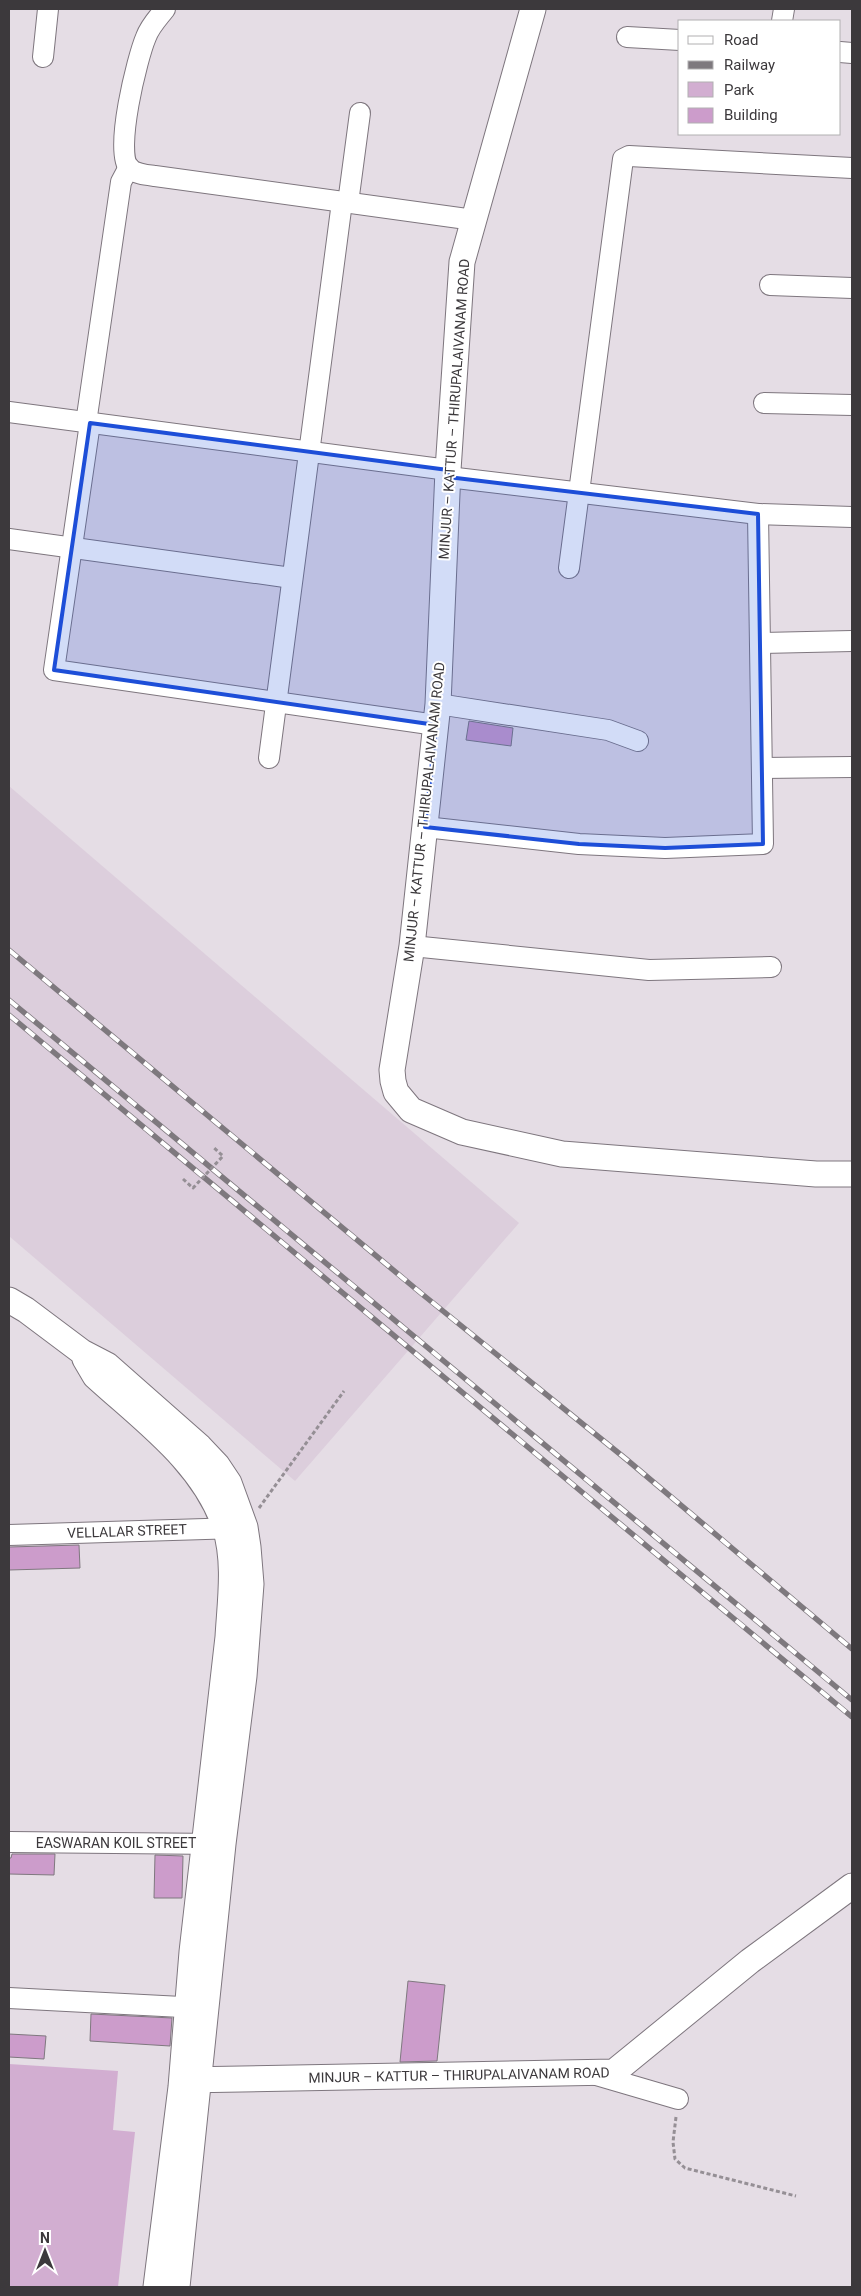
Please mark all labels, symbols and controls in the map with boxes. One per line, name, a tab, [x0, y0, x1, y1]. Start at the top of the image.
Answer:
legend	[678, 20, 841, 135]
text: Road	[724, 31, 758, 49]
text: Railway	[724, 56, 775, 74]
text: Park	[724, 81, 755, 99]
text: Building	[724, 106, 778, 124]
street label: MINJUR – KATTUR – THIRUPALAIVANAM ROAD	[436, 258, 472, 560]
street label: MINJUR – KATTUR – THIRUPALAIVANAM ROAD	[400, 661, 448, 963]
street label: VELLALAR STREET	[67, 1521, 188, 1541]
street label: EASWARAN KOIL STREET	[36, 1835, 197, 1851]
street label: MINJUR – KATTUR – THIRUPALAIVANAM ROAD	[308, 2064, 610, 2086]
north arrow	[20, 2226, 70, 2276]
text: N	[40, 2230, 50, 2246]

